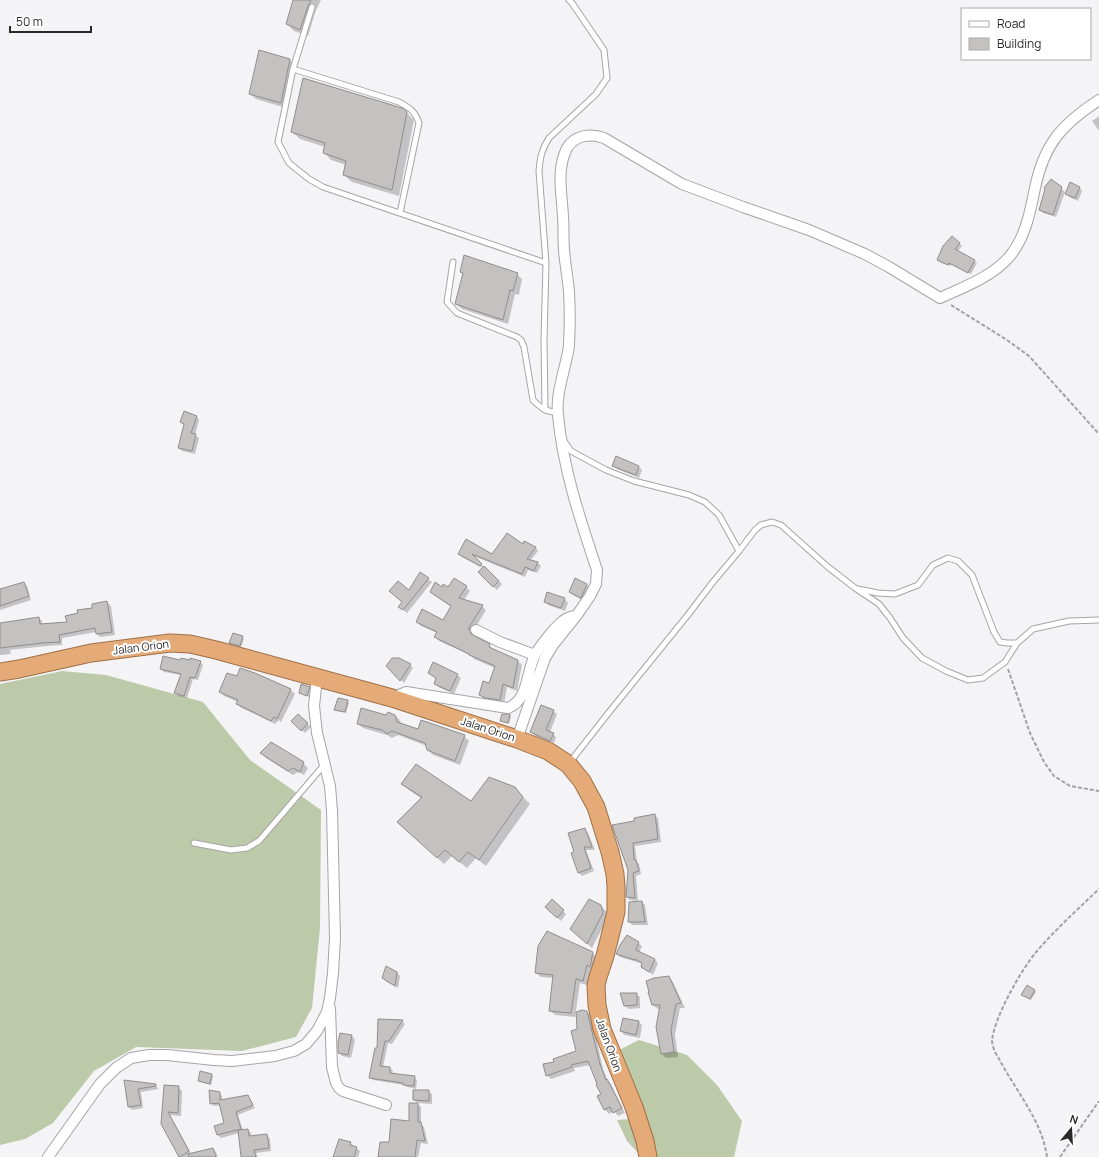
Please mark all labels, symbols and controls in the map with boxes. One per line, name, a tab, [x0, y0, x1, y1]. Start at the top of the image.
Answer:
scale bar	[10, 8, 91, 34]
legend	[961, 8, 1091, 60]
text: 50 m	[16, 13, 43, 30]
text: Road	[997, 15, 1025, 32]
text: Building	[997, 35, 1041, 52]
street label: Jalan Orion	[112, 636, 170, 657]
street label: Jalan Orion	[459, 713, 517, 744]
street label: Jalan Orion	[593, 1016, 626, 1074]
north arrow	[1051, 1109, 1091, 1149]
text: N	[1068, 1111, 1080, 1127]

